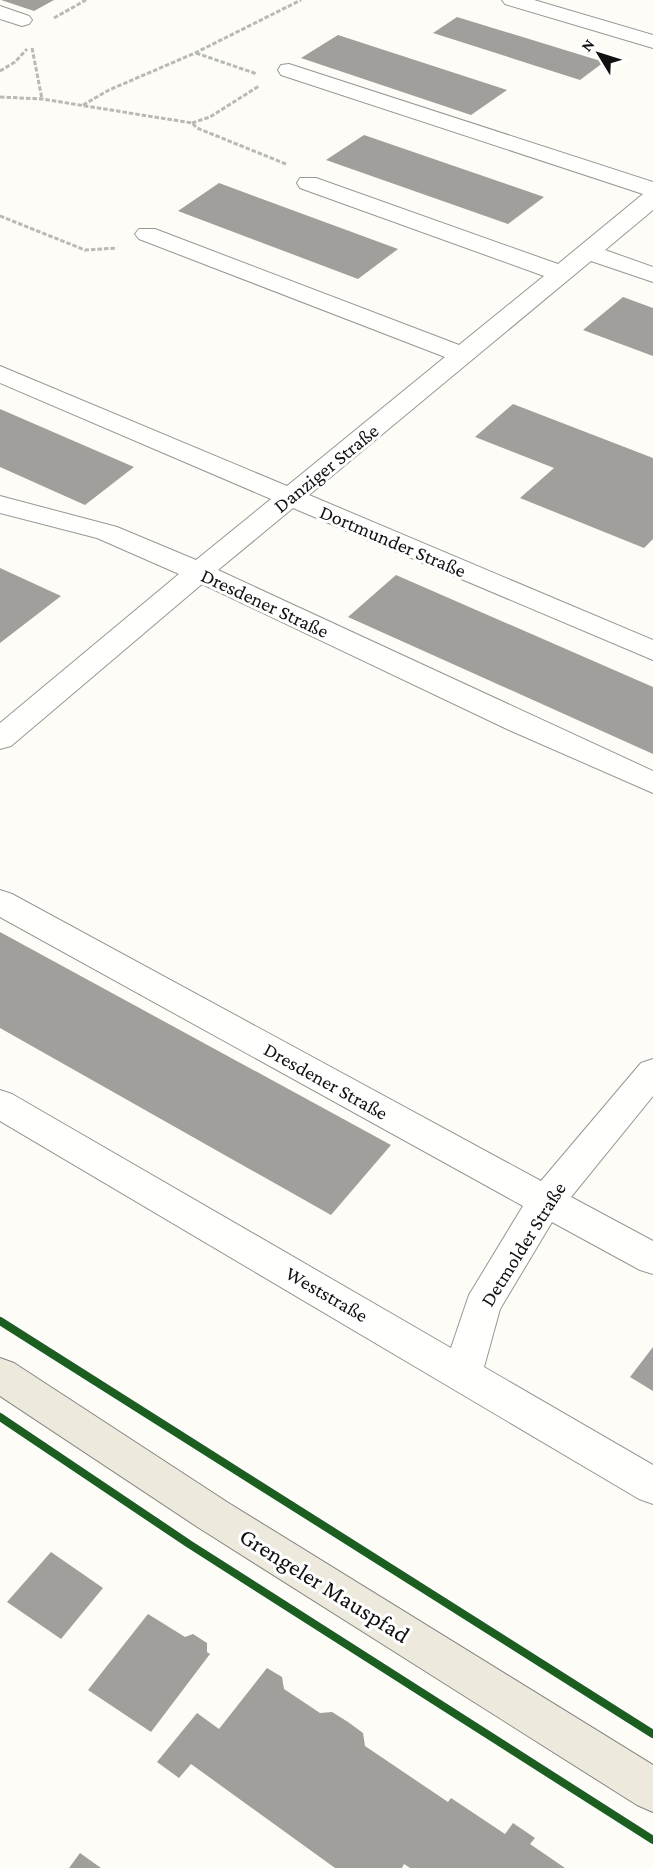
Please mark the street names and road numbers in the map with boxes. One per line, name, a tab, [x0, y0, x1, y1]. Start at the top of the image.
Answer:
street label: Danziger Straße	[269, 419, 384, 518]
street label: Dortmunder Straße	[317, 500, 469, 582]
street label: Dresdener Straße	[198, 564, 332, 642]
street label: Dresdener Straße	[260, 1038, 392, 1124]
street label: Detmolder Straße	[476, 1178, 570, 1310]
street label: Weststraße	[282, 1262, 372, 1326]
street label: Grengeler Mauspfad	[235, 1522, 415, 1648]

